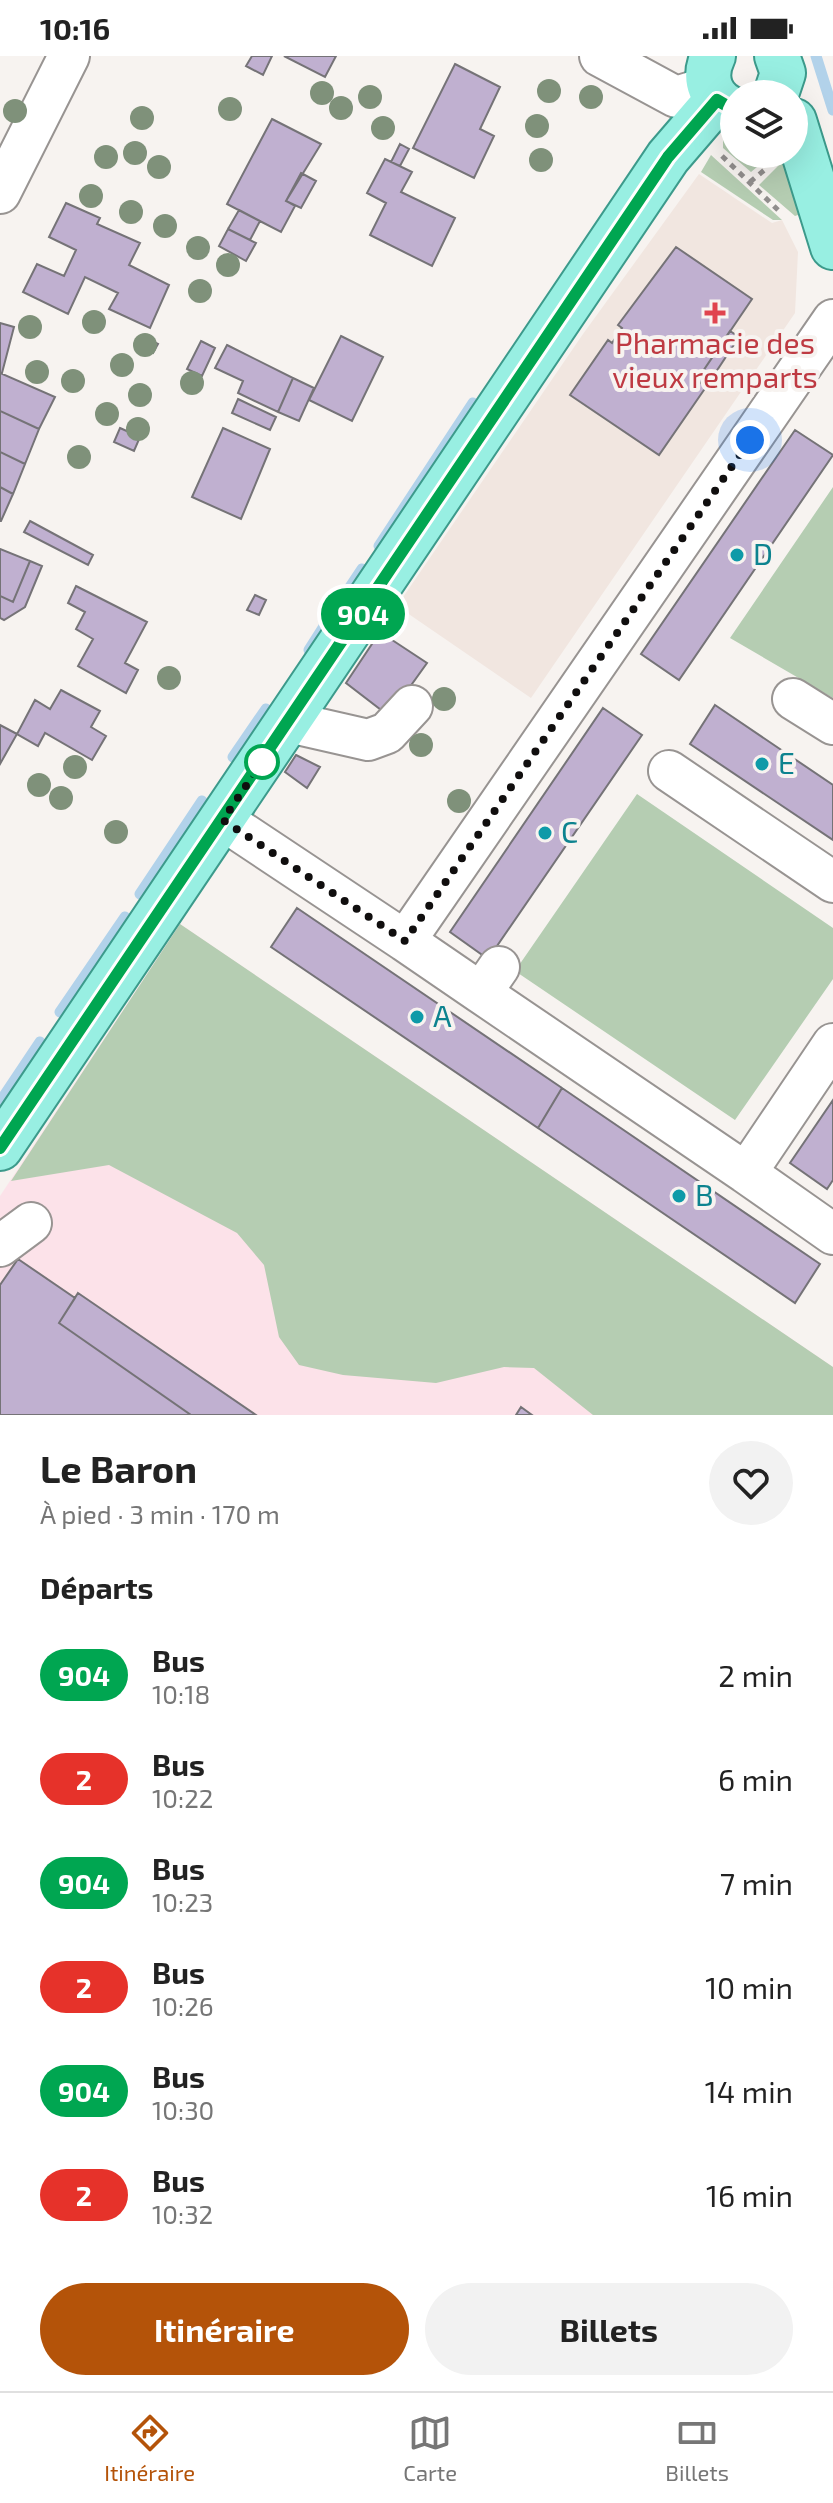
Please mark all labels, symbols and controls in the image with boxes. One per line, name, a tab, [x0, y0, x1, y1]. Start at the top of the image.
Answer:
text: 10:16	[40, 10, 110, 46]
map controls	[720, 80, 808, 168]
button: layers	[720, 80, 808, 168]
marker: Pharmacie des vieux remparts	[706, 304, 724, 322]
place label: Pharmacie des vieux remparts	[612, 324, 818, 394]
your location	[730, 420, 770, 460]
place label: D	[753, 535, 773, 571]
marker: D	[728, 546, 746, 564]
line badge: 904	[317, 588, 409, 640]
text: 904	[337, 597, 389, 631]
place label: E	[778, 744, 795, 780]
unlabelled marker	[245, 745, 279, 779]
marker: E	[753, 755, 771, 773]
place label: C	[561, 813, 578, 849]
marker: C	[536, 824, 554, 842]
place label: A	[433, 997, 452, 1033]
marker: A	[408, 1008, 426, 1026]
place label: B	[695, 1176, 714, 1212]
marker: B	[670, 1187, 688, 1205]
button: heart	[709, 1441, 793, 1525]
text: Le Baron	[40, 1445, 197, 1491]
text: À pied · 3 min · 170 m	[40, 1498, 280, 1529]
text: Départs	[40, 1569, 154, 1605]
text: Bus	[152, 1642, 205, 1678]
text: 2 min	[718, 1657, 793, 1693]
text: 904	[58, 1658, 110, 1692]
text: 10:18	[152, 1678, 210, 1709]
text: Bus	[152, 1746, 205, 1782]
text: 6 min	[718, 1761, 793, 1797]
text: 2	[76, 1762, 92, 1796]
text: 10:22	[152, 1782, 213, 1813]
text: Bus	[152, 1850, 205, 1886]
text: 7 min	[720, 1865, 793, 1901]
text: 904	[58, 1866, 110, 1900]
text: 10:23	[152, 1886, 213, 1917]
text: Bus	[152, 1954, 205, 1990]
text: 10 min	[705, 1969, 793, 2005]
text: 2	[76, 1970, 92, 2004]
text: 10:26	[152, 1990, 214, 2021]
text: Bus	[152, 2058, 205, 2094]
text: 14 min	[705, 2073, 793, 2109]
text: 904	[58, 2074, 110, 2108]
text: 10:30	[152, 2094, 214, 2125]
text: Bus	[152, 2162, 205, 2198]
text: 16 min	[706, 2177, 793, 2213]
text: 2	[76, 2178, 92, 2212]
text: 10:32	[152, 2198, 213, 2229]
button: Itinéraire	[40, 2283, 409, 2375]
button: Billets	[425, 2283, 793, 2375]
tab: Itinéraire	[104, 2411, 195, 2485]
tab: Carte	[403, 2411, 457, 2485]
tab: Billets	[665, 2411, 729, 2485]

